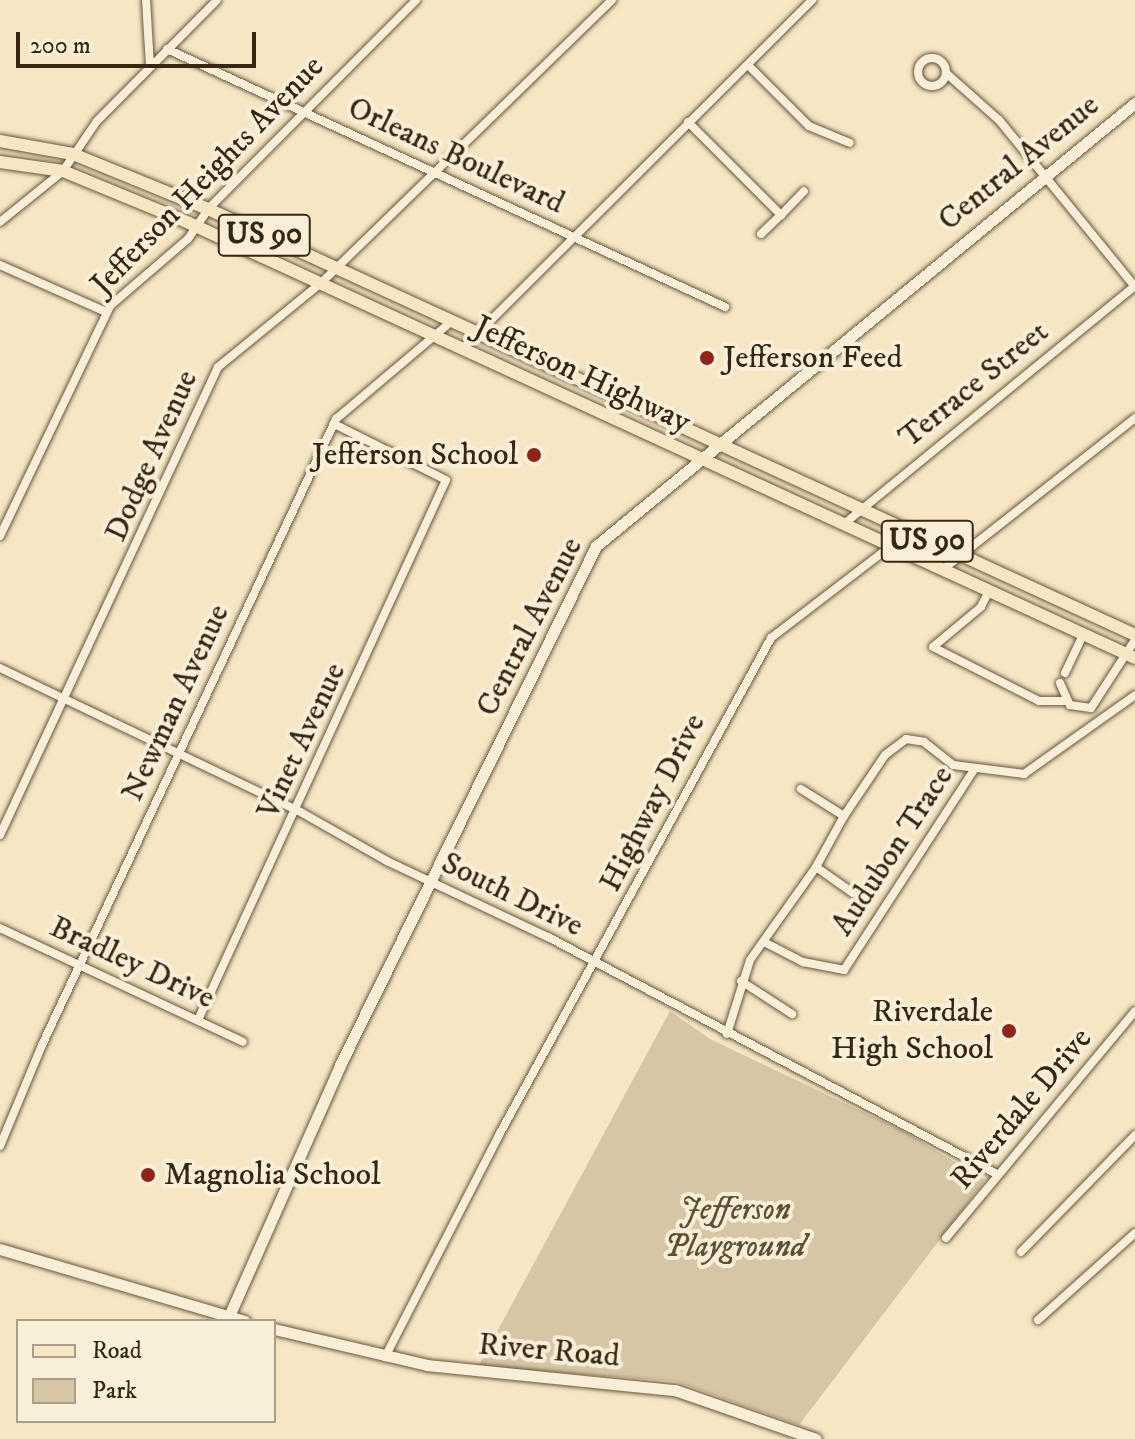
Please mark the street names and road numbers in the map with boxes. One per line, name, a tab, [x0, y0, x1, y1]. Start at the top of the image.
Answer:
street label: Jefferson Heights Avenue	[84, 48, 332, 304]
street label: Central Avenue	[931, 87, 1107, 239]
street label: Orleans Boulevard	[342, 89, 570, 223]
road number: US 90	[216, 209, 312, 261]
street label: Jefferson Highway	[468, 308, 696, 442]
street label: Terrace Street	[891, 313, 1057, 457]
street label: Dodge Avenue	[97, 364, 207, 548]
road number: US 90	[879, 515, 975, 567]
street label: Central Avenue	[469, 531, 591, 723]
street label: Newman Avenue	[114, 598, 238, 808]
street label: Vinet Avenue	[249, 657, 355, 825]
street label: Highway Drive	[592, 708, 714, 898]
street label: Audubon Trace	[824, 759, 962, 943]
street label: South Drive	[435, 844, 589, 946]
street label: Bradley Drive	[43, 908, 221, 1018]
street label: Riverdale Drive	[943, 1020, 1101, 1198]
street label: River Road	[477, 1326, 621, 1376]

